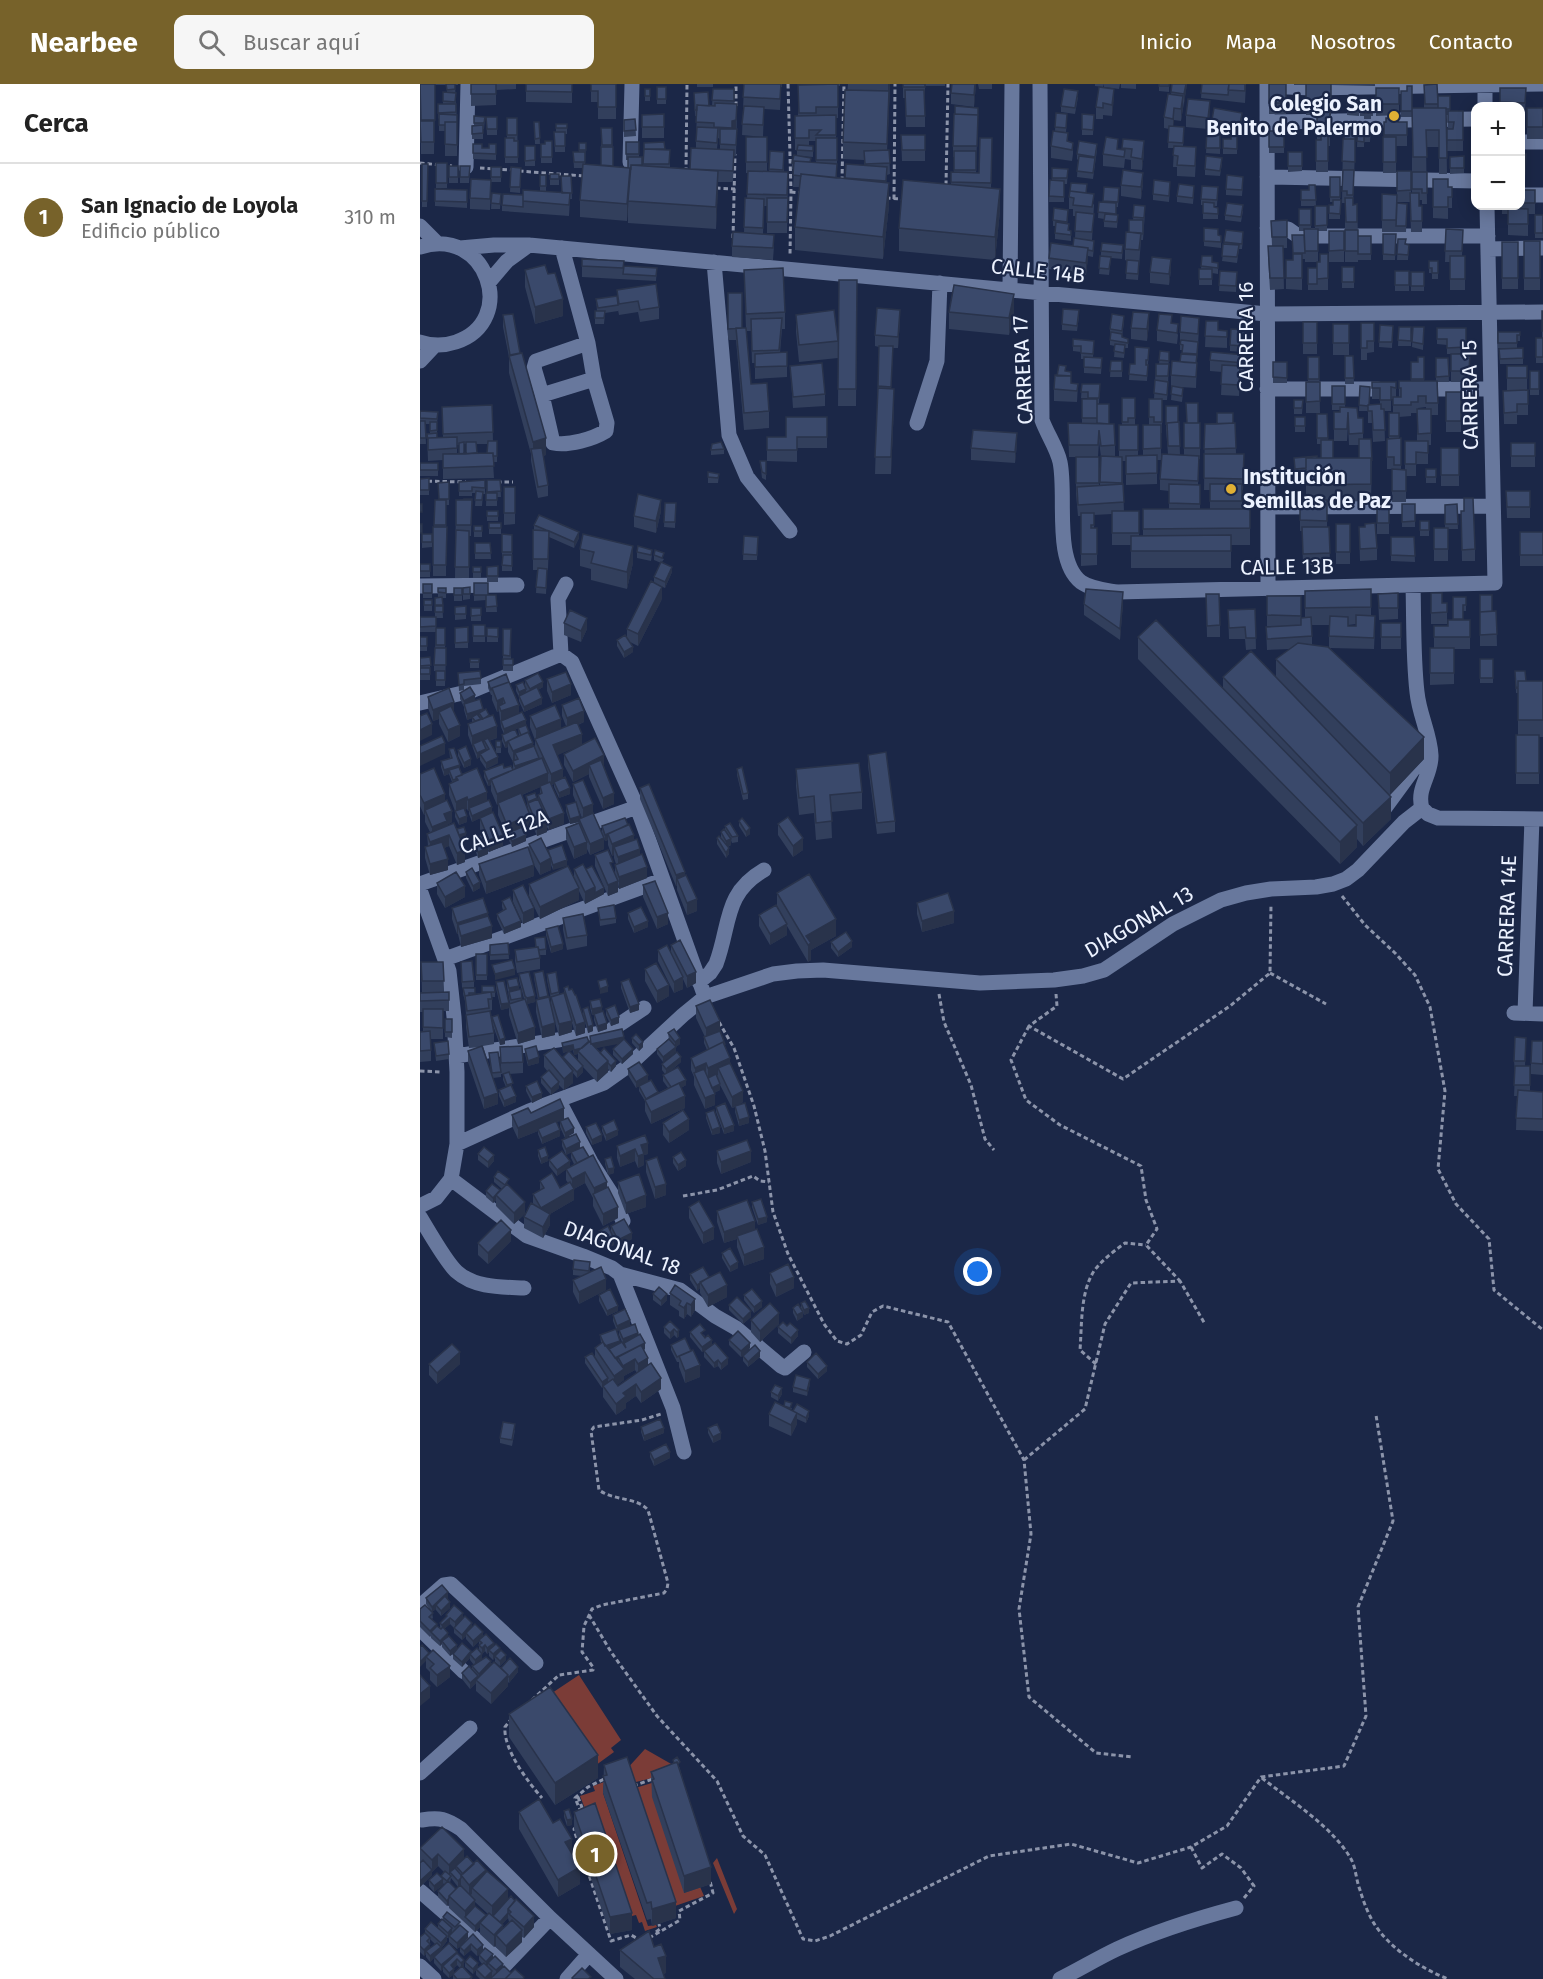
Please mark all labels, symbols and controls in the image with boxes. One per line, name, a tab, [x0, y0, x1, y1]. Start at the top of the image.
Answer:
search box	[174, 15, 594, 69]
text: Nearbee	[30, 26, 138, 59]
icon: search	[195, 26, 228, 59]
text: Buscar aquí	[243, 29, 360, 56]
text: Inicio	[1140, 29, 1192, 55]
text: Mapa	[1225, 29, 1277, 55]
text: Nosotros	[1310, 29, 1396, 55]
text: Contacto	[1429, 29, 1513, 55]
place label: Colegio San Benito de Palermo	[1206, 91, 1382, 141]
map controls	[1471, 102, 1525, 210]
button: +	[1471, 102, 1525, 156]
text: Cerca	[24, 108, 89, 139]
marker: Colegio San Benito de Palermo	[1387, 109, 1401, 123]
button: −	[1471, 156, 1525, 210]
text: San Ignacio de Loyola	[81, 192, 298, 219]
text: 1	[39, 205, 48, 229]
text: 310 m	[344, 205, 396, 229]
text: Edificio público	[81, 219, 220, 243]
street label: CALLE 14B	[990, 253, 1086, 289]
street label: CARRERA 16	[1233, 281, 1259, 393]
street label: CARRERA 17	[1007, 315, 1039, 425]
street label: CARRERA 15	[1456, 340, 1484, 450]
place label: Institución Semillas de Paz	[1243, 464, 1391, 514]
marker: Institución Semillas de Paz	[1224, 482, 1238, 496]
street label: CALLE 13B	[1240, 553, 1334, 581]
street label: CALLE 12A	[456, 804, 552, 860]
street label: CARRERA 14E	[1492, 854, 1522, 978]
street label: DIAGONAL 13	[1080, 880, 1198, 964]
street label: DIAGONAL 18	[560, 1215, 684, 1281]
your location	[963, 1257, 992, 1286]
pin: 1	[576, 1832, 615, 1876]

